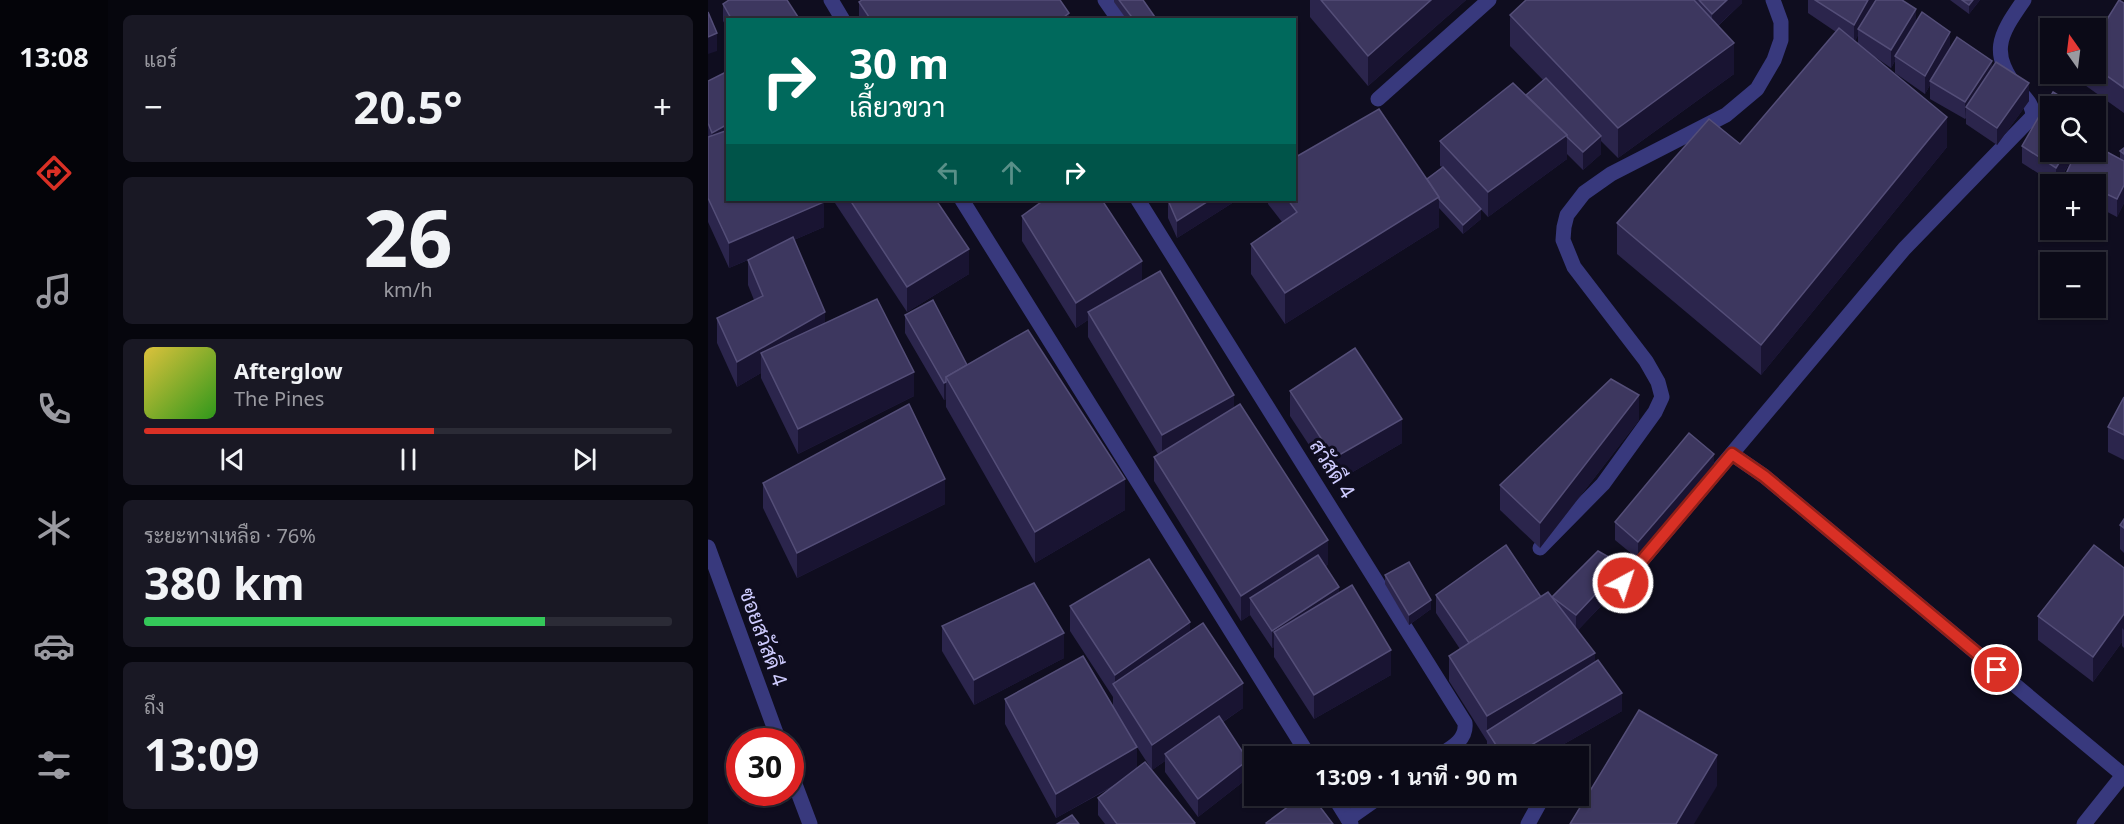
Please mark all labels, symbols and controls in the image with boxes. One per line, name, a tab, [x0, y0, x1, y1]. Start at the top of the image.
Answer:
north arrow	[2040, 18, 2106, 84]
map controls	[2040, 18, 2106, 318]
text: 30 m	[849, 34, 949, 91]
text: 13:08	[19, 38, 89, 75]
icon: right	[750, 42, 828, 120]
text: แอร์	[144, 46, 177, 73]
text: 20.5°	[354, 76, 462, 137]
text: −	[144, 84, 163, 129]
text: +	[653, 84, 672, 129]
text: เลี้ยวขวา	[849, 88, 945, 125]
button: search	[2040, 96, 2106, 162]
icon: directions	[33, 152, 75, 194]
icon: left	[932, 156, 965, 189]
icon: ahead	[995, 156, 1028, 189]
icon: right	[1058, 156, 1091, 189]
button: +	[2040, 174, 2106, 240]
text: 26	[363, 184, 453, 290]
button: −	[2040, 252, 2106, 318]
icon: music	[33, 270, 75, 312]
text: km/h	[383, 276, 433, 303]
text: Afterglow	[234, 355, 343, 385]
text: The Pines	[234, 385, 324, 412]
icon: phone	[33, 388, 75, 430]
street label: สวัสดี 4	[1304, 433, 1362, 503]
icon: previous	[216, 443, 249, 476]
icon: pause	[392, 443, 425, 476]
icon: next	[568, 443, 601, 476]
icon: climate	[33, 507, 75, 549]
text: ระยะทางเหลือ · 76%	[144, 522, 316, 549]
position arrow	[1591, 551, 1655, 615]
text: 380 km	[144, 552, 305, 613]
street label: ซอยสวัสดี 4	[733, 584, 795, 690]
icon: car	[33, 625, 75, 667]
pin	[1971, 644, 2022, 695]
icon: arrive	[1980, 653, 2013, 686]
text: ถึง	[144, 693, 165, 720]
text: 13:09	[144, 723, 260, 784]
speed limit sign: 30	[726, 728, 804, 806]
icon: filters	[33, 744, 75, 786]
text: 13:09 · 1 นาที · 90 m	[1315, 761, 1518, 791]

